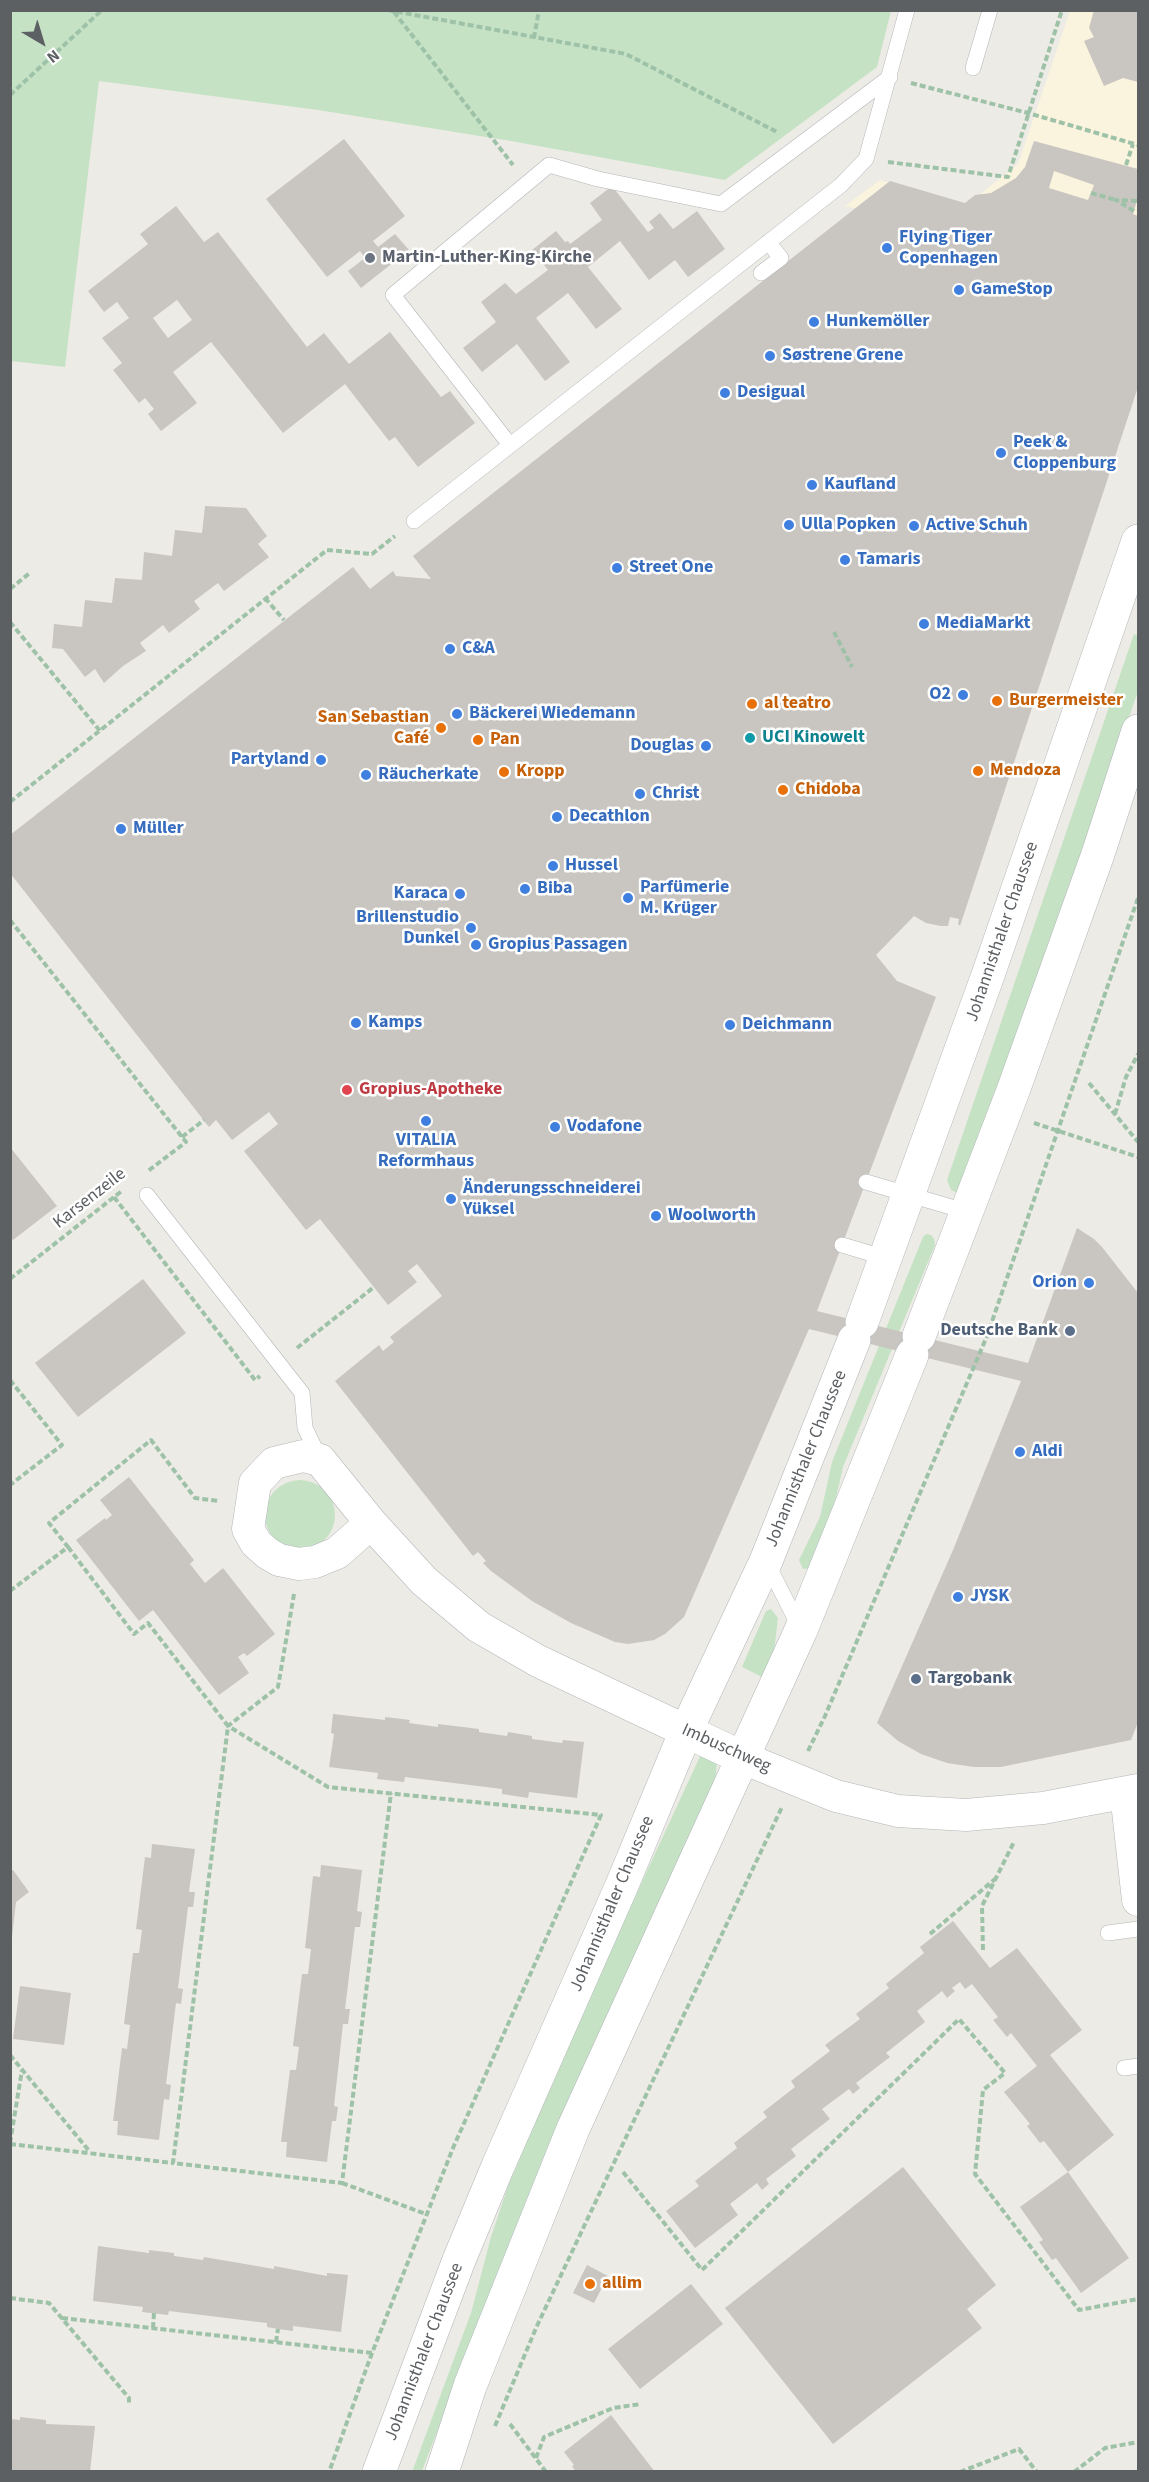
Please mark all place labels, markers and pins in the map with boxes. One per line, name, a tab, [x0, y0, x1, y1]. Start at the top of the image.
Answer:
place label: Flying Tiger Copenhagen	[899, 227, 998, 270]
marker: Flying Tiger Copenhagen	[880, 241, 894, 255]
place label: Martin-Luther-King-Kirche	[382, 247, 592, 269]
marker: Martin-Luther-King-Kirche	[363, 251, 377, 265]
place label: GameStop	[971, 279, 1053, 301]
marker: GameStop	[952, 283, 966, 297]
place label: Hunkemöller	[826, 311, 930, 333]
marker: Hunkemöller	[807, 315, 821, 329]
place label: Søstrene Grene	[782, 345, 903, 367]
marker: Søstrene Grene	[763, 349, 777, 363]
place label: Desigual	[737, 382, 805, 404]
marker: Desigual	[718, 386, 732, 400]
place label: Peek & Cloppenburg	[1013, 432, 1116, 474]
marker: Peek & Cloppenburg	[994, 446, 1008, 460]
place label: Kaufland	[824, 474, 896, 496]
marker: Kaufland	[805, 478, 819, 492]
place label: Ulla Popken	[801, 514, 896, 536]
place label: Active Schuh	[926, 515, 1028, 537]
marker: Ulla Popken	[782, 518, 796, 532]
marker: Active Schuh	[907, 519, 921, 533]
place label: Tamaris	[857, 549, 920, 571]
marker: Tamaris	[838, 553, 852, 567]
place label: Street One	[629, 557, 713, 579]
marker: Street One	[610, 561, 624, 575]
place label: MediaMarkt	[936, 613, 1030, 635]
marker: MediaMarkt	[917, 617, 931, 631]
place label: C&A	[462, 638, 495, 660]
marker: C&A	[443, 642, 457, 656]
place label: O2	[929, 684, 951, 706]
marker: O2	[956, 688, 970, 702]
place label: Burgermeister	[1009, 690, 1123, 712]
place label: al teatro	[764, 693, 831, 715]
marker: Burgermeister	[990, 694, 1004, 708]
marker: al teatro	[745, 697, 759, 711]
place label: Bäckerei Wiedemann	[469, 703, 635, 725]
place label: San Sebastian Café	[317, 707, 429, 750]
marker: Bäckerei Wiedemann	[450, 707, 464, 721]
marker: San Sebastian Café	[434, 721, 448, 735]
place label: UCI Kinowelt	[762, 727, 865, 749]
place label: Pan	[490, 729, 520, 751]
marker: UCI Kinowelt	[743, 731, 757, 745]
marker: Pan	[471, 733, 485, 747]
place label: Douglas	[630, 735, 694, 757]
marker: Douglas	[699, 739, 713, 753]
place label: Partyland	[231, 749, 309, 771]
marker: Partyland	[314, 753, 328, 767]
place label: Mendoza	[990, 760, 1061, 782]
place label: Kropp	[516, 761, 565, 783]
place label: Räucherkate	[378, 764, 479, 786]
marker: Mendoza	[971, 764, 985, 778]
marker: Kropp	[497, 765, 511, 779]
marker: Räucherkate	[359, 768, 373, 782]
place label: Chidoba	[795, 779, 861, 801]
place label: Christ	[652, 783, 699, 805]
marker: Chidoba	[776, 783, 790, 797]
marker: Christ	[633, 787, 647, 801]
place label: Decathlon	[569, 806, 650, 828]
marker: Decathlon	[550, 810, 564, 824]
place label: Müller	[133, 818, 184, 840]
marker: Müller	[114, 822, 128, 836]
place label: Hussel	[565, 855, 618, 877]
marker: Hussel	[546, 859, 560, 873]
place label: Parfümerie M. Krüger	[640, 877, 729, 920]
place label: Biba	[537, 878, 572, 900]
marker: Biba	[518, 882, 532, 896]
place label: Karaca	[394, 883, 448, 905]
marker: Karaca	[453, 887, 467, 901]
marker: Parfümerie M. Krüger	[621, 891, 635, 905]
place label: Brillenstudio Dunkel	[356, 907, 459, 950]
marker: Brillenstudio Dunkel	[464, 921, 478, 935]
place label: Gropius Passagen	[488, 934, 627, 956]
marker: Gropius Passagen	[469, 938, 483, 952]
place label: Kamps	[368, 1012, 422, 1034]
place label: Deichmann	[742, 1014, 832, 1036]
marker: Kamps	[349, 1016, 363, 1030]
marker: Deichmann	[723, 1018, 737, 1032]
place label: Gropius-Apotheke	[359, 1079, 502, 1101]
marker: Gropius-Apotheke	[340, 1083, 354, 1097]
marker: VITALIA Reformhaus	[419, 1114, 433, 1128]
place label: Vodafone	[567, 1116, 642, 1138]
marker: Vodafone	[548, 1120, 562, 1134]
place label: VITALIA Reformhaus	[378, 1130, 474, 1172]
place label: Änderungsschneiderei Yüksel	[463, 1178, 641, 1220]
marker: Änderungsschneiderei Yüksel	[444, 1192, 458, 1206]
place label: Woolworth	[668, 1205, 756, 1227]
marker: Woolworth	[649, 1209, 663, 1223]
place label: Orion	[1032, 1272, 1077, 1294]
marker: Orion	[1082, 1276, 1096, 1290]
place label: Deutsche Bank	[940, 1320, 1058, 1342]
marker: Deutsche Bank	[1063, 1324, 1077, 1338]
place label: Aldi	[1032, 1441, 1063, 1463]
marker: Aldi	[1013, 1445, 1027, 1459]
place label: JYSK	[970, 1586, 1009, 1608]
marker: JYSK	[951, 1590, 965, 1604]
place label: Targobank	[928, 1668, 1012, 1690]
marker: Targobank	[909, 1672, 923, 1686]
place label: allim	[602, 2273, 642, 2295]
marker: allim	[583, 2277, 597, 2291]

